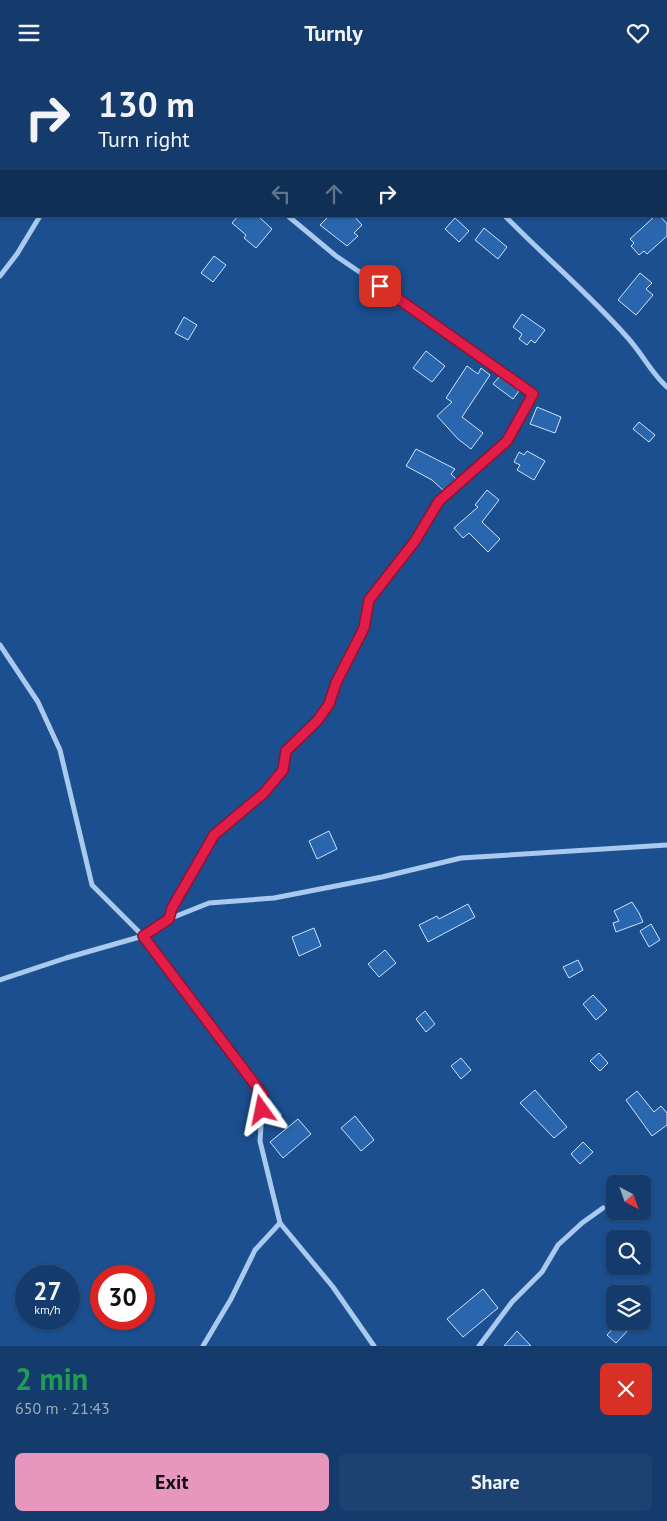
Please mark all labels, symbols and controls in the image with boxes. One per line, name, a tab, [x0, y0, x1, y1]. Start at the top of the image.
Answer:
icon: menu	[15, 19, 43, 47]
text: Turnly	[304, 19, 363, 47]
icon: heart	[624, 19, 652, 47]
text: 130 m	[98, 81, 195, 127]
icon: right	[15, 85, 80, 150]
text: Turn right	[98, 125, 190, 153]
icon: left	[267, 180, 295, 208]
icon: ahead	[320, 180, 348, 208]
icon: right	[373, 180, 401, 208]
pin	[359, 265, 401, 307]
icon: arrive	[366, 272, 394, 300]
position arrow	[235, 1083, 287, 1135]
north arrow	[606, 1175, 651, 1220]
map controls	[606, 1175, 651, 1330]
button: search	[606, 1230, 651, 1275]
speed limit sign: 30	[90, 1265, 155, 1330]
text: 27	[33, 1275, 62, 1307]
button: layers	[606, 1285, 651, 1330]
text: km/h	[34, 1302, 61, 1317]
text: 2 min	[15, 1359, 88, 1398]
button: close	[600, 1363, 652, 1415]
text: 650 m · 21:43	[15, 1398, 110, 1418]
button: Exit	[15, 1453, 329, 1511]
button: Share	[339, 1453, 652, 1511]

